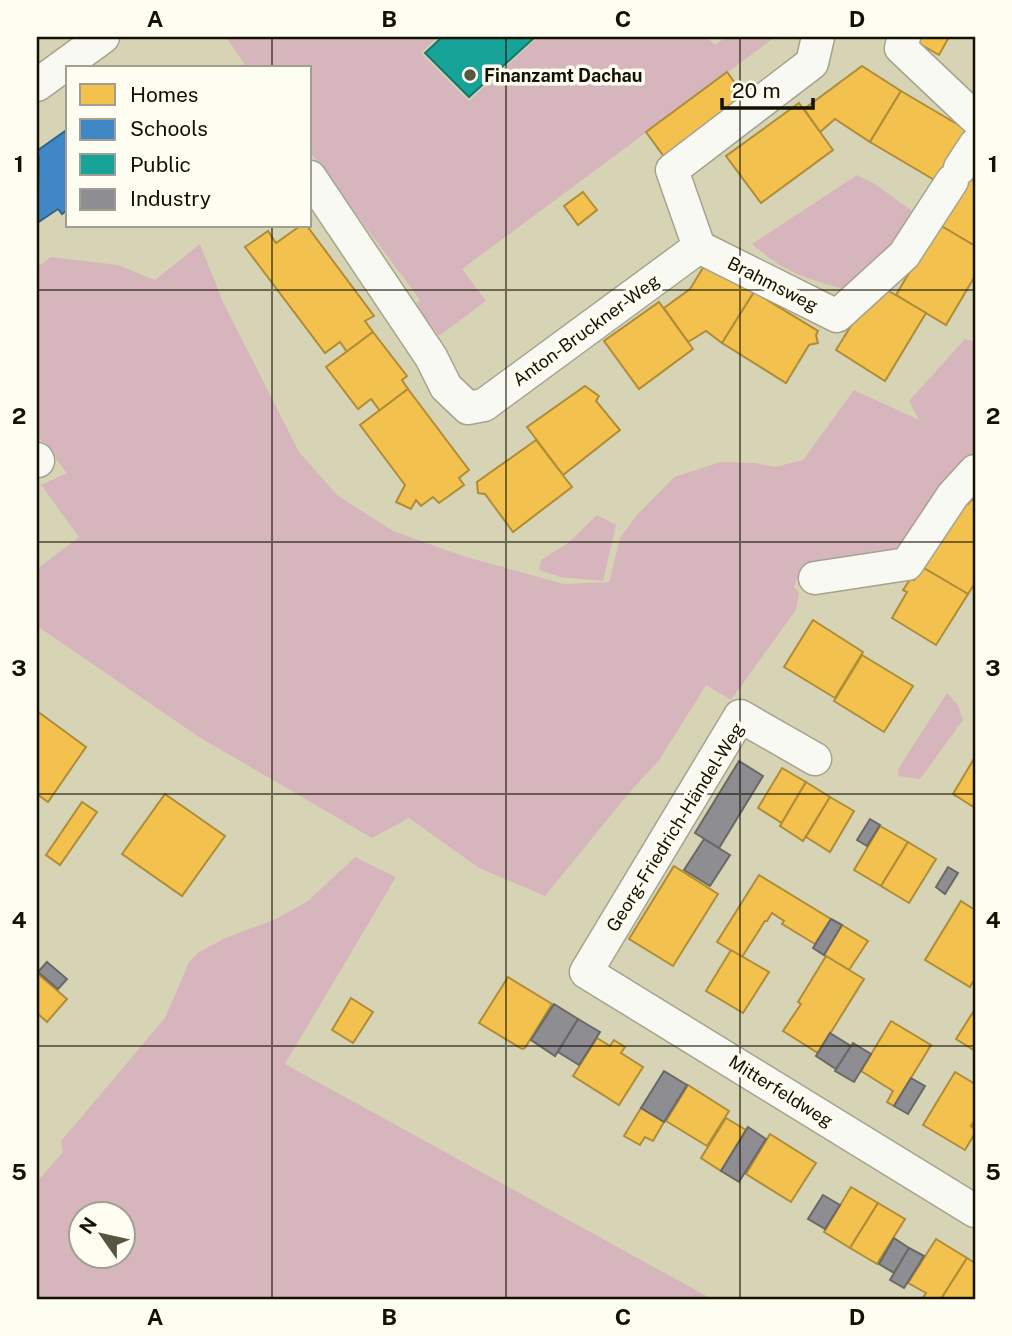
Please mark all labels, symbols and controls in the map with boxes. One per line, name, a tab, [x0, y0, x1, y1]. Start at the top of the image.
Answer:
text: A	[147, 5, 164, 32]
text: B	[381, 5, 397, 32]
text: C	[615, 5, 631, 32]
text: D	[849, 5, 865, 32]
place label: Finanzamt Dachau	[484, 65, 642, 86]
legend	[66, 66, 312, 228]
scale bar	[722, 66, 813, 110]
marker: Finanzamt Dachau	[462, 67, 478, 83]
text: 20 m	[732, 78, 781, 103]
text: Homes	[130, 82, 198, 107]
text: Schools	[130, 116, 208, 141]
text: 1	[14, 150, 24, 177]
text: 1	[988, 150, 998, 177]
text: Public	[130, 152, 191, 177]
text: Industry	[130, 186, 211, 211]
street label: Brahmsweg	[724, 252, 822, 316]
street label: Anton-Bruckner-Weg	[509, 270, 663, 390]
text: 2	[12, 402, 26, 429]
text: 2	[986, 402, 1000, 429]
text: 3	[11, 654, 27, 681]
text: 3	[985, 654, 1001, 681]
street label: Georg-Friedrich-Händel-Weg	[602, 719, 748, 935]
text: 4	[11, 906, 27, 933]
text: 4	[985, 906, 1001, 933]
street label: Mitterfeldweg	[725, 1051, 837, 1131]
text: 5	[11, 1158, 27, 1185]
text: 5	[985, 1158, 1001, 1185]
north arrow	[66, 1200, 136, 1270]
text: N	[75, 1213, 101, 1238]
text: A	[147, 1303, 164, 1330]
text: B	[381, 1303, 397, 1330]
text: C	[615, 1303, 631, 1330]
text: D	[849, 1303, 865, 1330]

